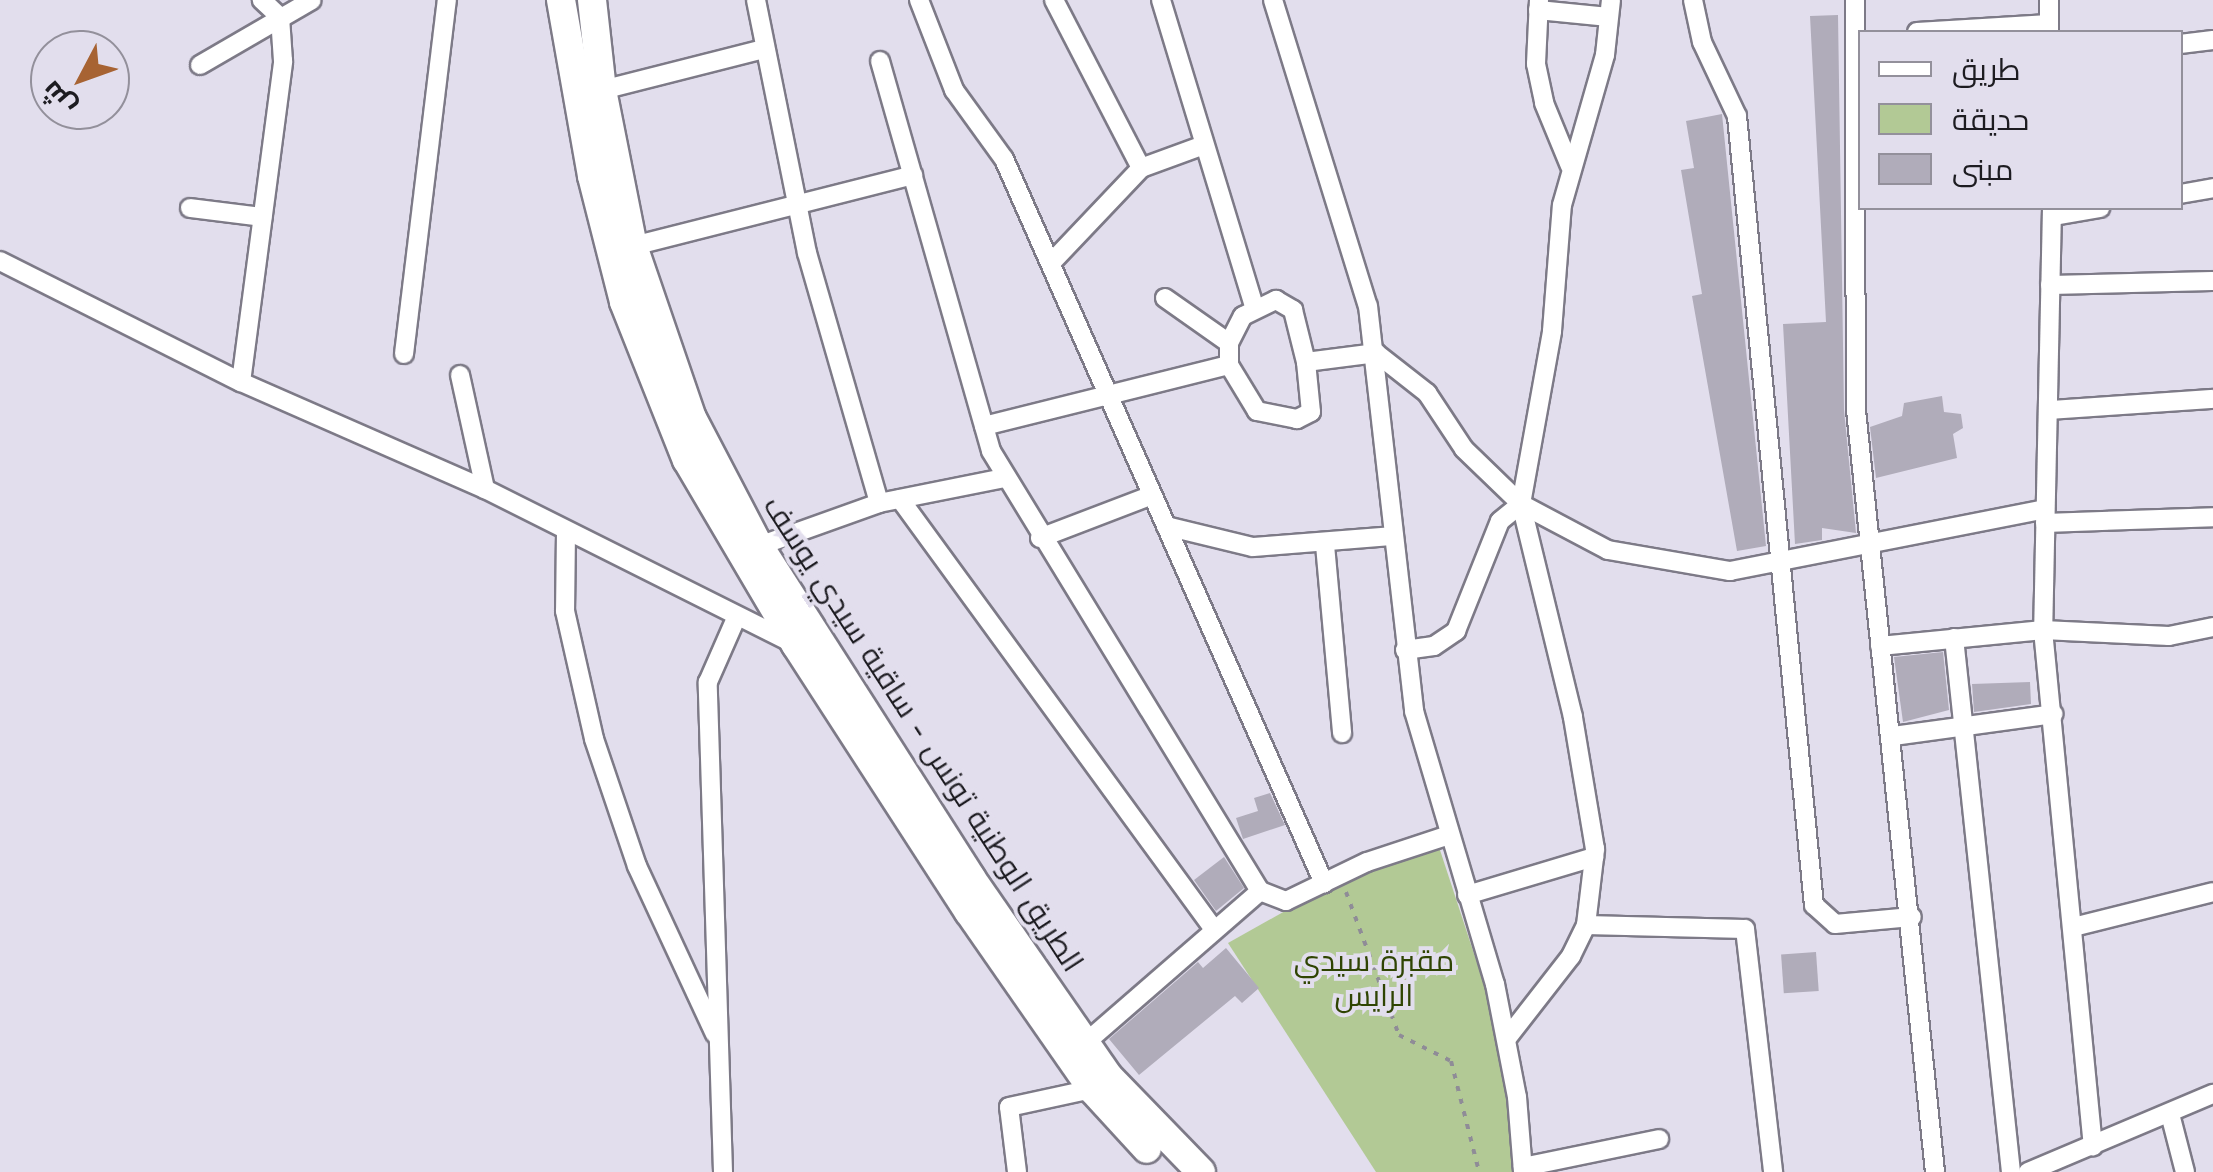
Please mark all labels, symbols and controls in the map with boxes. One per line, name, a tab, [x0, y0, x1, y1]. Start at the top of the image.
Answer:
north arrow	[30, 30, 130, 130]
legend	[1858, 30, 2183, 210]
text: طريق	[1952, 52, 2021, 87]
text: ش	[34, 74, 83, 123]
text: حديقة	[1952, 102, 2029, 137]
text: مبنى	[1952, 152, 2013, 187]
street label: الطريق الوطنية تونس - ساقية سيدي يوسف	[755, 489, 1091, 979]
park label: مقبرة سيدي الرايس	[1294, 943, 1454, 1014]

